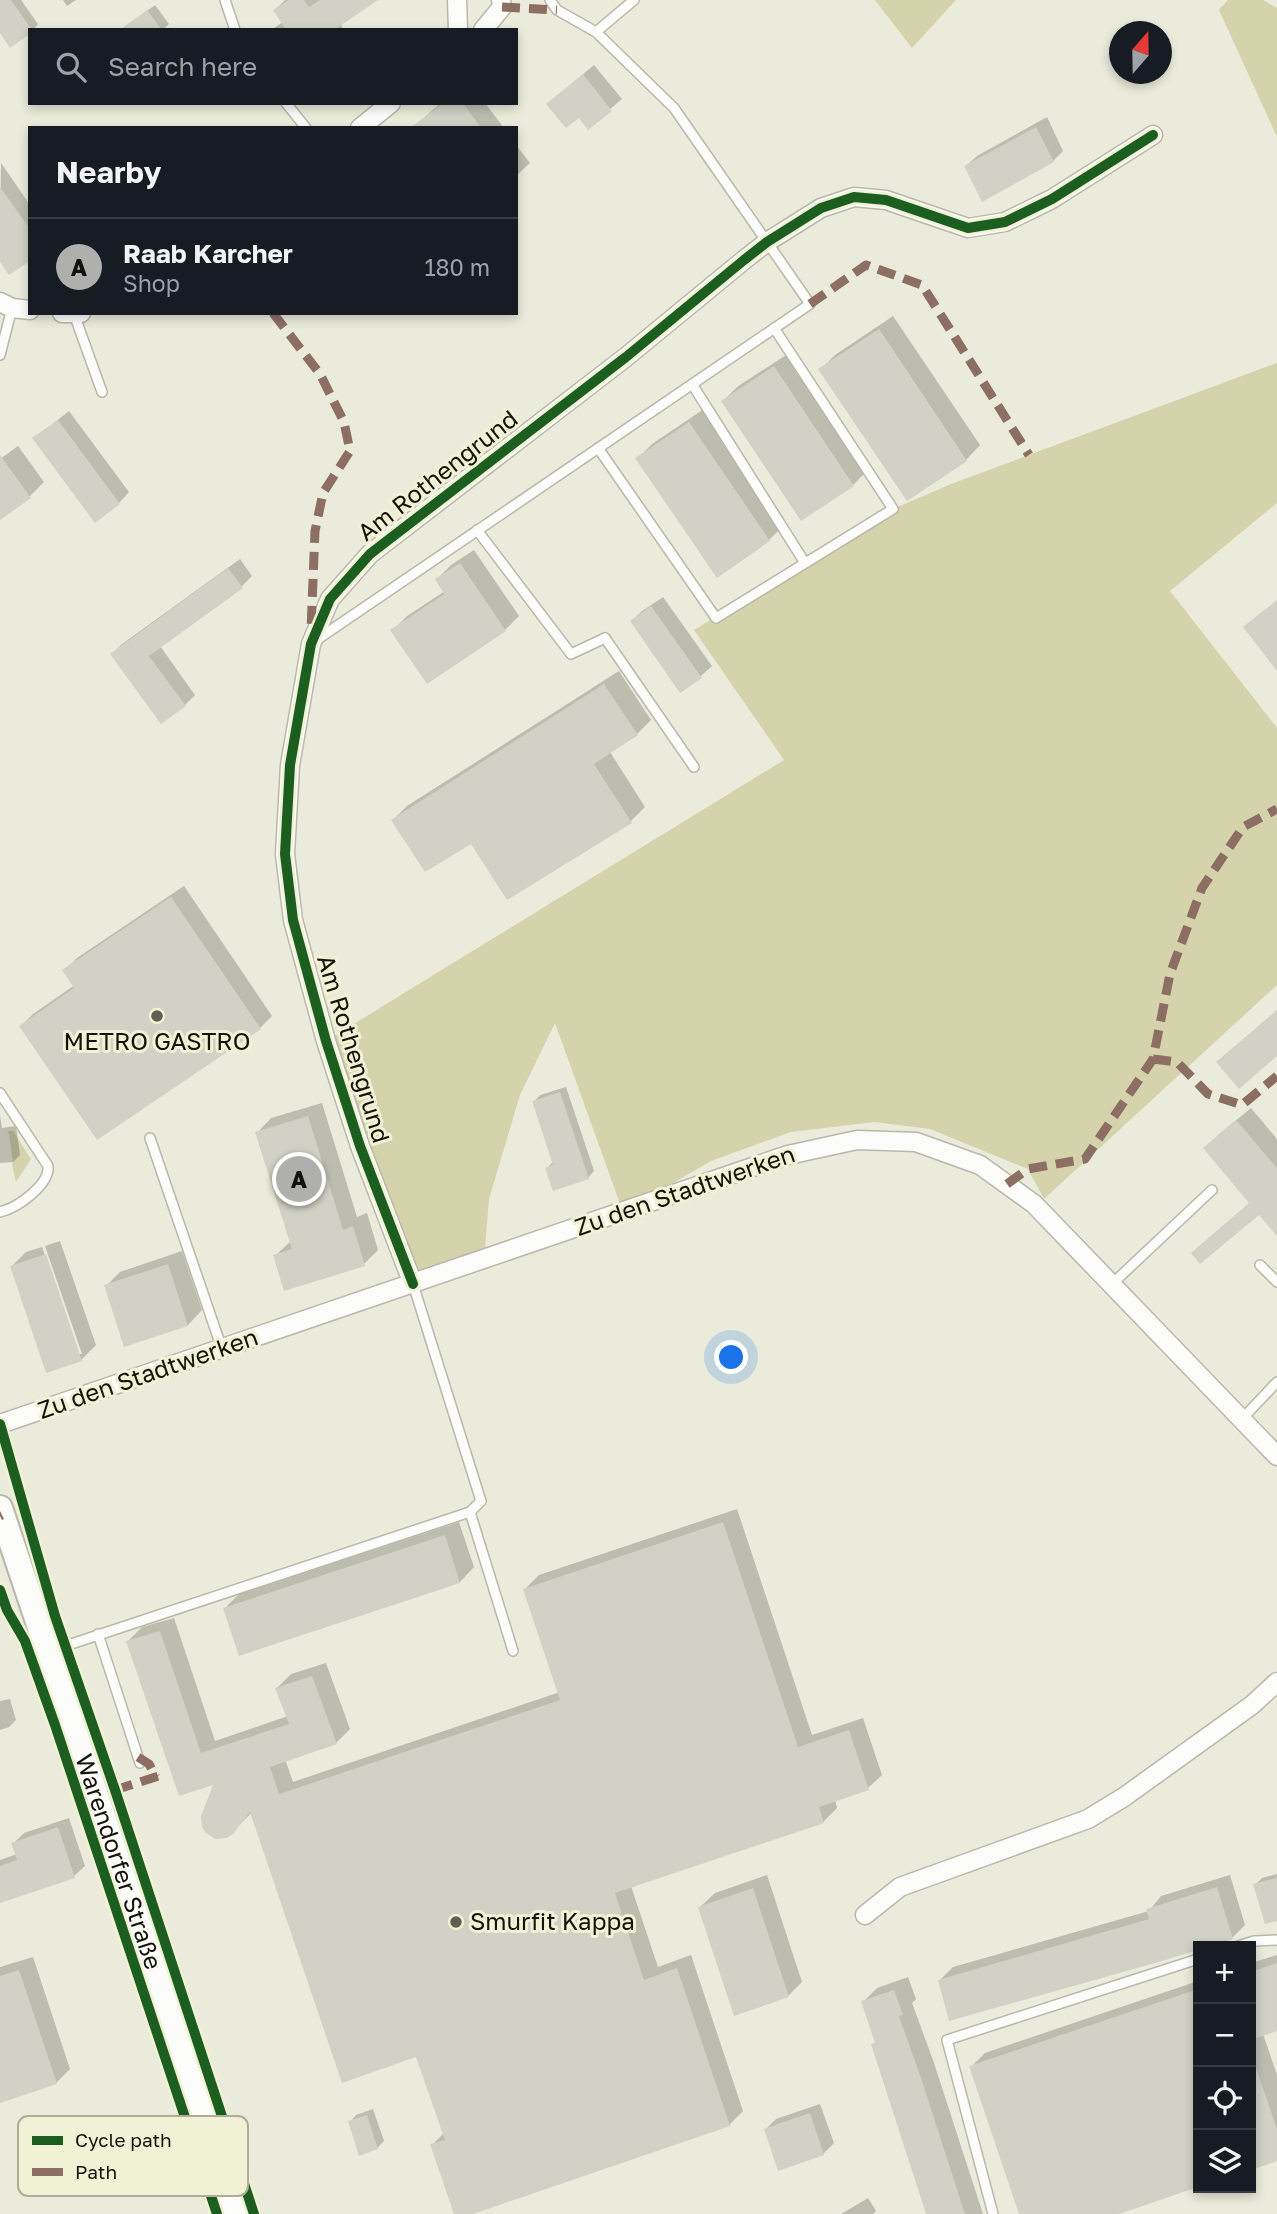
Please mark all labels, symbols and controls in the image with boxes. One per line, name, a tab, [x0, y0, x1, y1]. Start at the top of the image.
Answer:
north arrow	[1109, 21, 1172, 84]
search box	[28, 28, 518, 105]
icon: search	[52, 48, 90, 86]
text: Search here	[108, 51, 257, 82]
text: Nearby	[56, 154, 161, 190]
text: Raab Karcher	[123, 238, 293, 269]
text: A	[71, 253, 87, 281]
text: 180 m	[424, 253, 490, 281]
text: Shop	[123, 269, 180, 297]
street label: Am Rothengrund	[351, 403, 523, 546]
street label: Am Rothengrund	[312, 951, 397, 1146]
marker: METRO GASTRO	[149, 1008, 165, 1024]
place label: METRO GASTRO	[64, 1026, 250, 1055]
street label: Zu den Stadtwerken	[571, 1138, 798, 1241]
pin: A	[276, 1153, 322, 1205]
street label: Zu den Stadtwerken	[34, 1321, 261, 1424]
your location	[714, 1340, 748, 1374]
street label: Warendorfer Straße	[70, 1750, 169, 1973]
place label: Smurfit Kappa	[470, 1906, 635, 1935]
marker: Smurfit Kappa	[448, 1914, 464, 1930]
map controls	[1193, 1941, 1256, 2193]
button: +	[1193, 1941, 1256, 2004]
button: −	[1193, 2004, 1256, 2067]
button: locate	[1193, 2067, 1256, 2130]
legend	[18, 2116, 248, 2196]
text: Cycle path	[75, 2128, 172, 2151]
button: layers	[1193, 2130, 1256, 2193]
text: Path	[75, 2160, 117, 2183]

